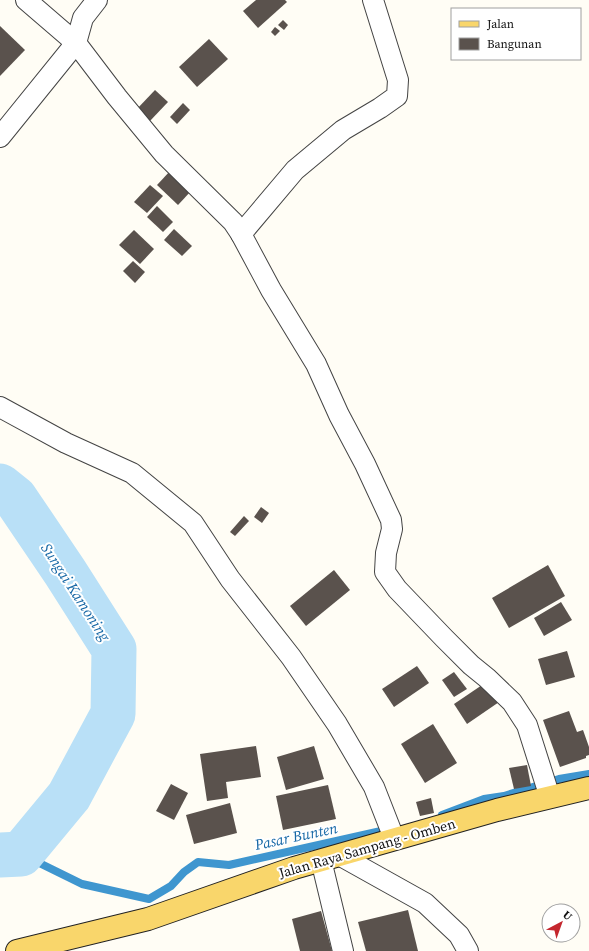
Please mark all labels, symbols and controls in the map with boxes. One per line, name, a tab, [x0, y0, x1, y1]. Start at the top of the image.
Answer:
legend	[451, 8, 581, 60]
text: Jalan	[486, 16, 514, 32]
text: Bangunan	[487, 36, 542, 52]
water label: Sungai Kamoning	[36, 539, 116, 646]
street label: Jalan Raya Sampang - Omben	[275, 813, 458, 883]
water label: Pasar Bunten	[252, 817, 340, 855]
north arrow	[541, 903, 581, 943]
text: U	[559, 908, 575, 924]

